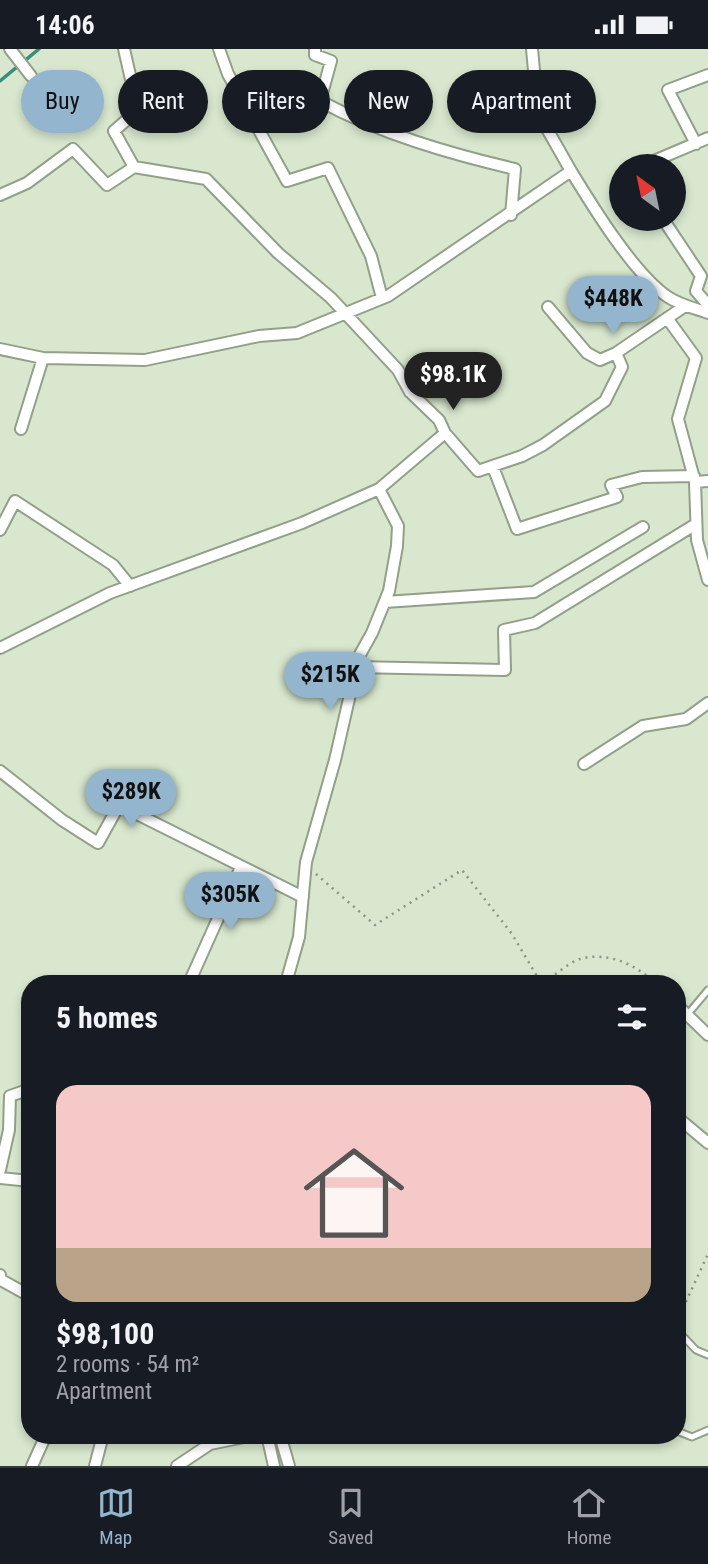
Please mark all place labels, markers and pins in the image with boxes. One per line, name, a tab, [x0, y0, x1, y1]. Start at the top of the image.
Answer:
pin: $448K	[564, 277, 662, 336]
pin: $98.1K	[396, 353, 510, 412]
pin: $215K	[281, 653, 379, 712]
pin: $289K	[82, 769, 180, 829]
pin: $305K	[181, 873, 279, 932]

